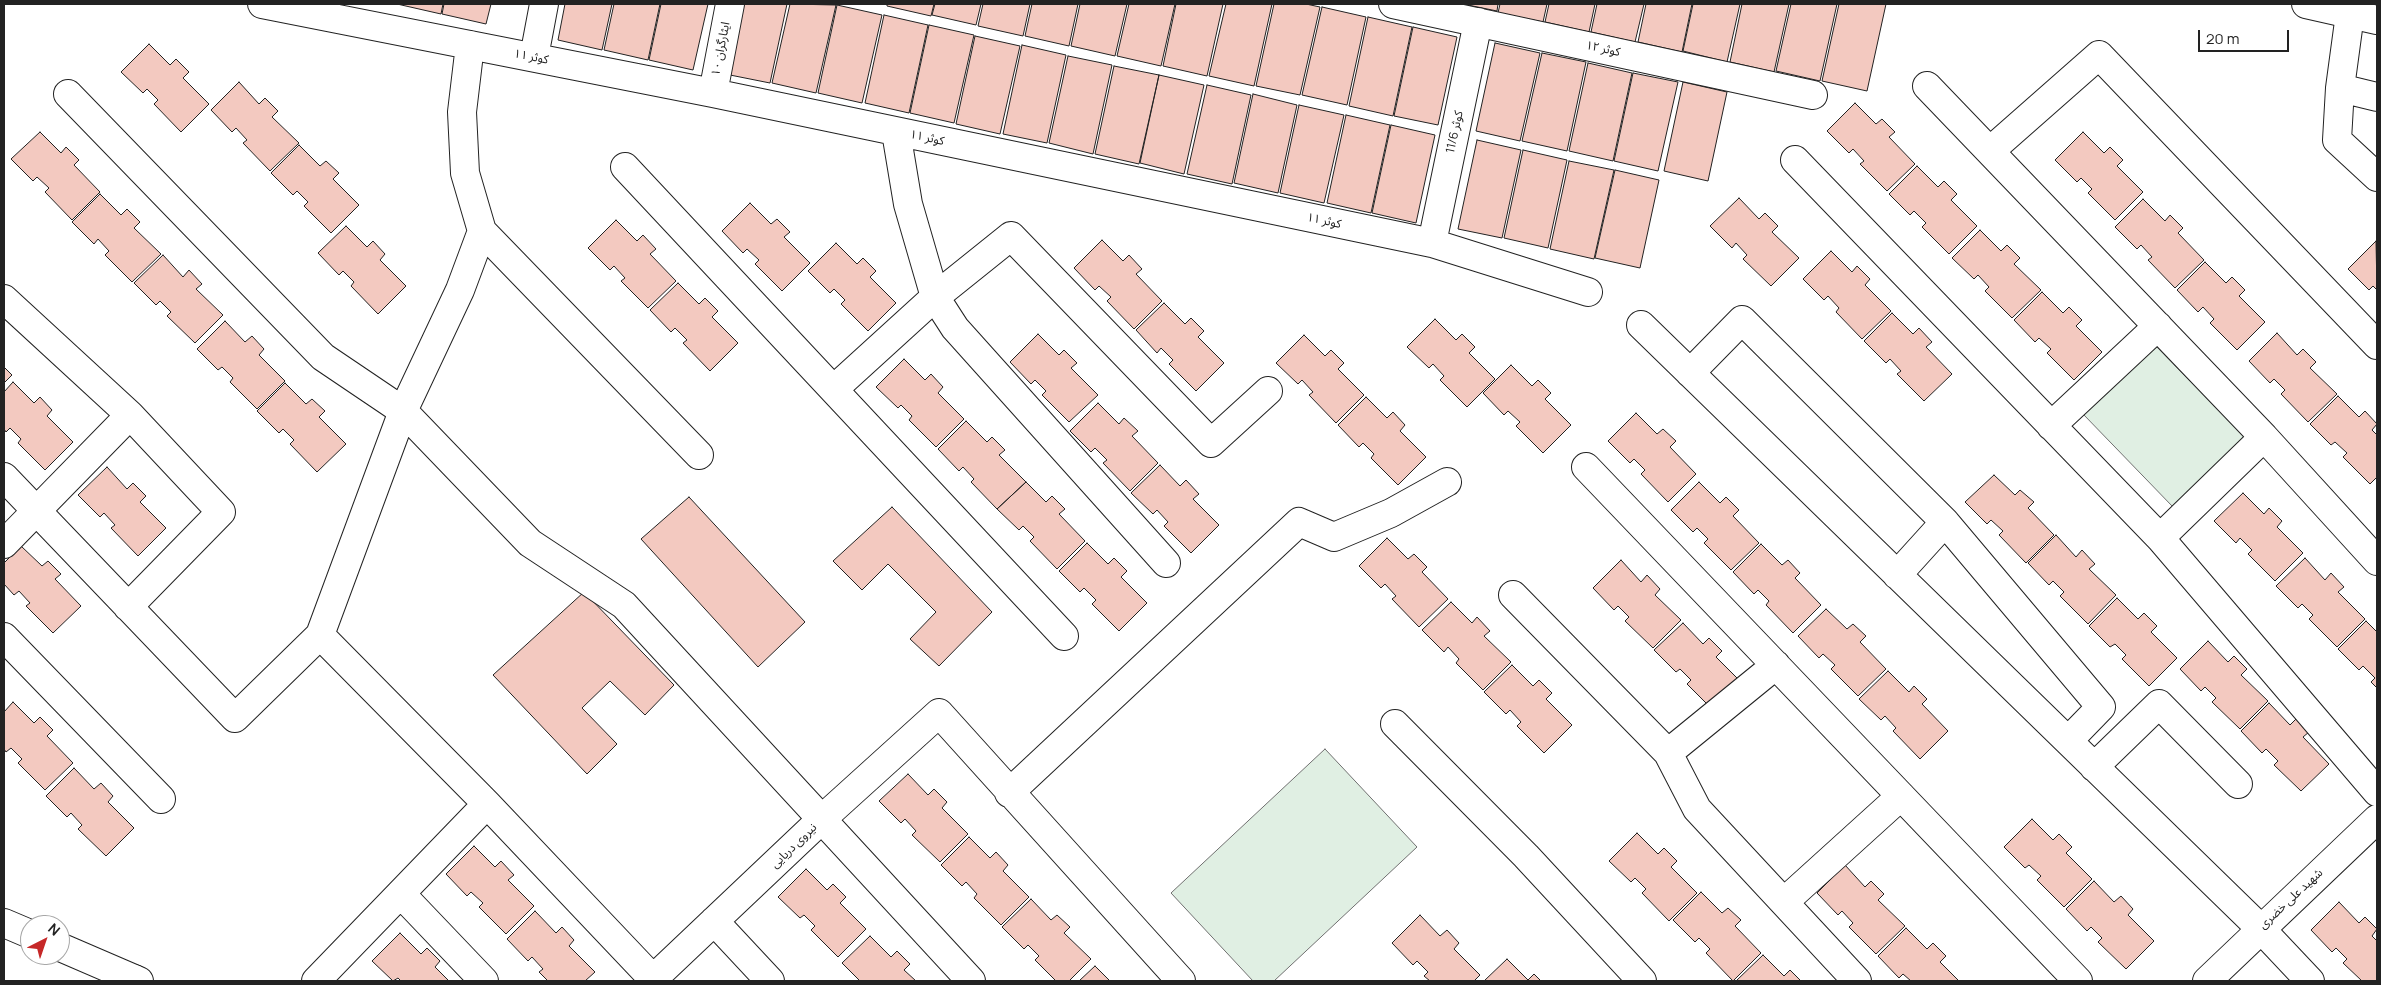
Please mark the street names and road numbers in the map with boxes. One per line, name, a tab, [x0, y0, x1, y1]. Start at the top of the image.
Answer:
street label: ایثارگران ۱۰	[709, 21, 733, 77]
street label: کوثر ۱۲	[1584, 38, 1622, 60]
street label: کوثر ۱۱	[512, 47, 550, 67]
street label: کوثر 11/6	[1444, 110, 1466, 154]
street label: کوثر ۱۱	[908, 127, 946, 149]
street label: کوثر ۱۱	[1305, 210, 1343, 232]
street label: نیروی دریایی	[768, 820, 820, 872]
street label: شهید علی خضری	[2256, 866, 2326, 932]

